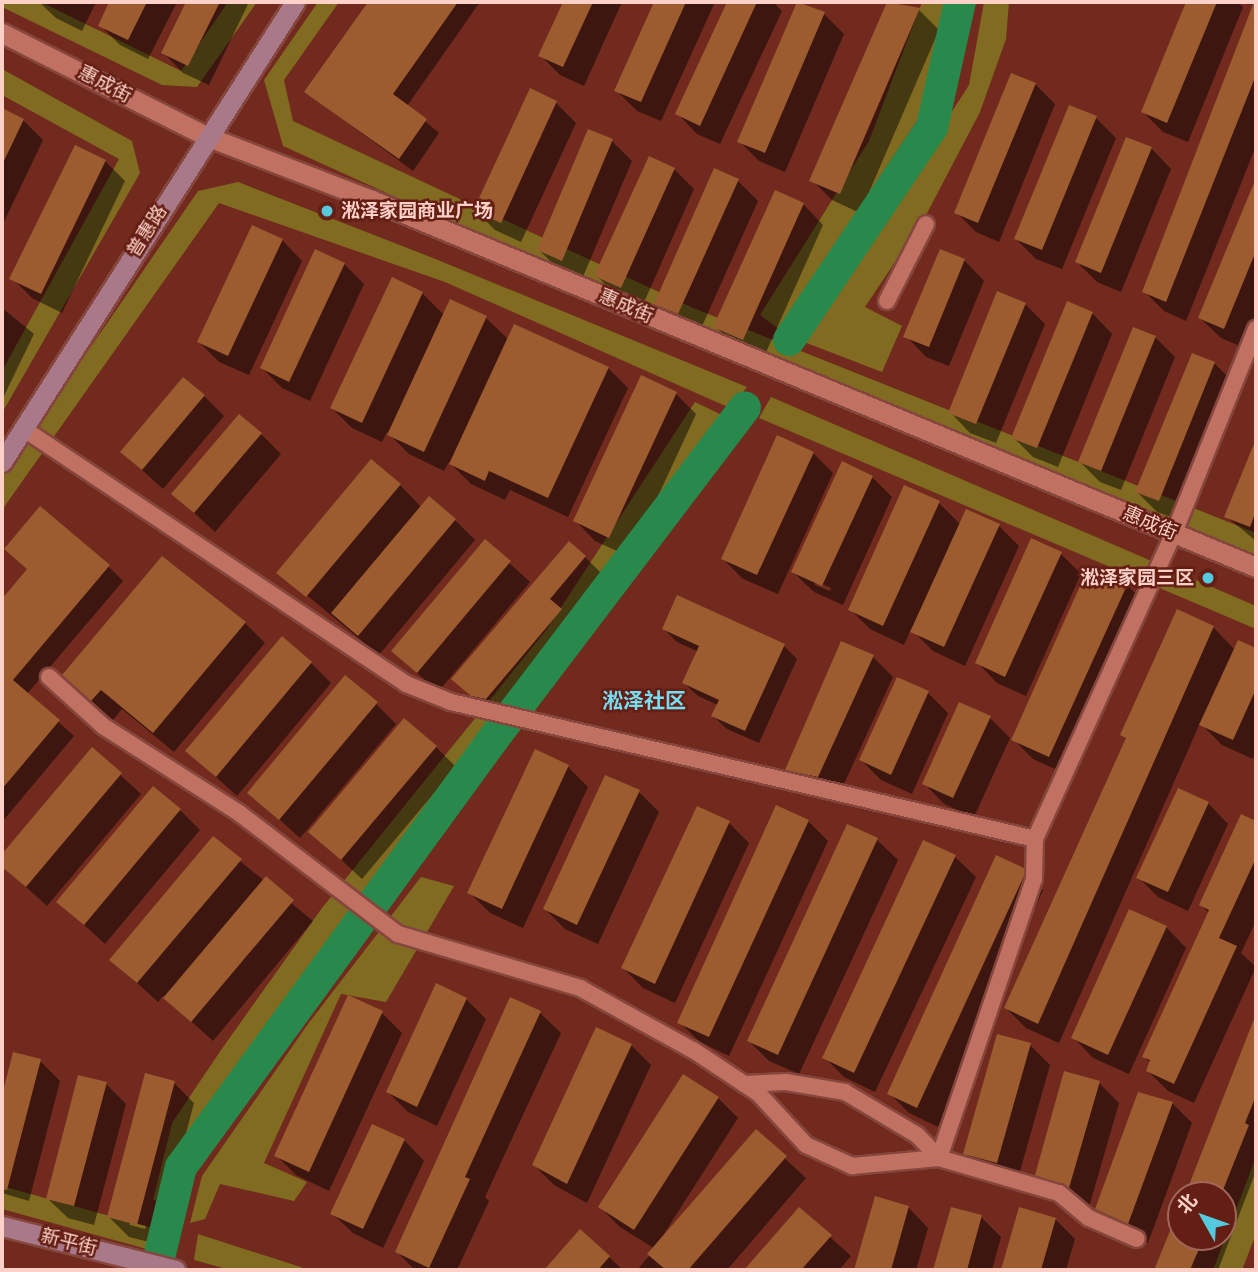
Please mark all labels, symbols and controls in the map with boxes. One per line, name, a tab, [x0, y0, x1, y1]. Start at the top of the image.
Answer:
street label: 惠成街	[74, 61, 136, 107]
place label: 淞泽家园商业广场	[341, 200, 493, 222]
street label: 普惠路	[122, 201, 172, 261]
marker: 淞泽家园商业广场	[319, 203, 335, 219]
street label: 惠成街	[595, 284, 657, 328]
street label: 惠成街	[1119, 501, 1181, 545]
place label: 淞泽家园三区	[1080, 567, 1194, 589]
marker: 淞泽家园三区	[1200, 570, 1216, 586]
district label: 淞泽社区	[602, 688, 686, 714]
north arrow	[1167, 1181, 1237, 1251]
text: 北	[1172, 1189, 1202, 1218]
street label: 新平街	[39, 1224, 99, 1260]

